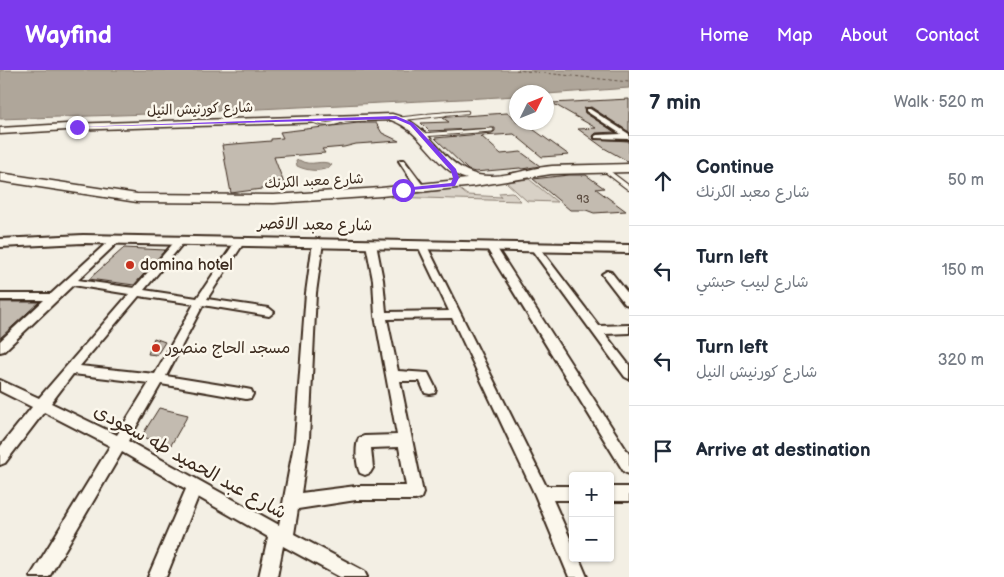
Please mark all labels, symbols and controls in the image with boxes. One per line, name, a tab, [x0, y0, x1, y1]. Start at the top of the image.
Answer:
text: Wayfind	[25, 21, 112, 50]
text: Home	[700, 25, 749, 46]
text: Map	[777, 25, 813, 46]
text: About	[841, 25, 888, 46]
text: Contact	[916, 25, 979, 46]
north arrow	[509, 85, 554, 130]
text: 7 min	[649, 90, 701, 115]
text: Walk · 520 m	[894, 93, 984, 112]
street label: شارع كورنيش النيل	[147, 99, 253, 120]
route end	[66, 116, 89, 139]
text: Continue	[696, 156, 774, 179]
icon: ahead	[649, 167, 677, 195]
street label: شارع معبد الكرنك	[264, 170, 364, 193]
text: 50 m	[948, 171, 984, 190]
route start	[392, 179, 415, 202]
text: شارع معبد الكرنك	[696, 183, 810, 202]
house number: 93	[576, 193, 590, 206]
street label: شارع معبد الاقصر	[255, 214, 373, 236]
text: Turn left	[696, 246, 768, 269]
place label: domina hotel	[140, 256, 233, 275]
icon: left	[649, 257, 677, 285]
marker: domina hotel	[124, 259, 136, 271]
text: 150 m	[942, 261, 984, 280]
text: شارع لبيب حبشي	[696, 273, 809, 292]
text: Turn left	[696, 336, 768, 359]
place label: مسجد الحاج منصور	[164, 339, 290, 358]
marker: مسجد الحاج منصور	[150, 342, 162, 354]
icon: left	[649, 347, 677, 375]
text: 320 m	[938, 351, 984, 370]
text: شارع كورنيش النيل	[696, 363, 817, 382]
street label: شارع عبد الحميد طه سعودى	[89, 399, 290, 525]
icon: arrive	[649, 437, 677, 465]
text: Arrive at destination	[696, 439, 871, 462]
map controls	[569, 472, 614, 562]
button: +	[569, 472, 614, 517]
button: −	[569, 517, 614, 562]

